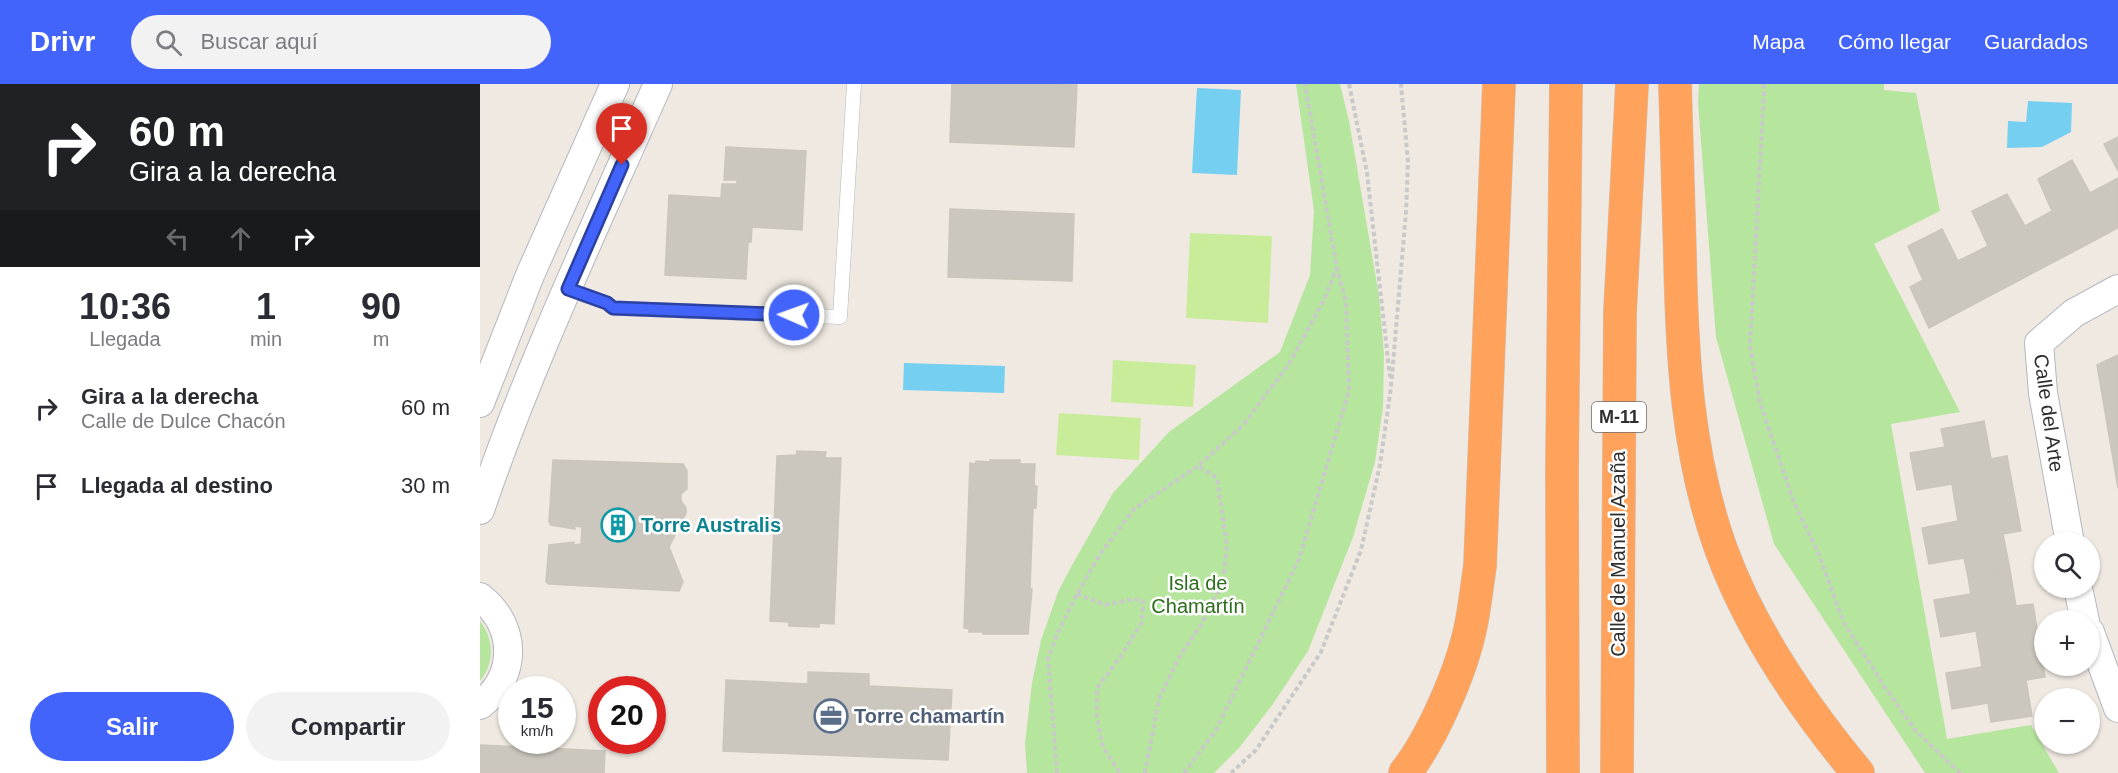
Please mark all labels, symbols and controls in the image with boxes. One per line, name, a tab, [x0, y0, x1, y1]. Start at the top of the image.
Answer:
search box	[131, 15, 551, 69]
text: Drivr	[30, 26, 95, 57]
icon: search	[152, 26, 185, 59]
text: Buscar aquí	[200, 29, 318, 54]
text: Mapa	[1752, 30, 1805, 53]
text: Cómo llegar	[1838, 30, 1951, 53]
text: Guardados	[1984, 30, 2088, 53]
pin	[596, 103, 647, 165]
icon: right	[30, 108, 108, 186]
text: 60 m	[129, 108, 225, 155]
icon: arrive	[605, 112, 638, 145]
text: Gira a la derecha	[129, 157, 336, 187]
icon: left	[161, 222, 194, 255]
icon: ahead	[224, 222, 257, 255]
icon: right	[287, 222, 320, 255]
position arrow	[762, 283, 826, 347]
text: 10:36	[79, 286, 171, 327]
text: 1	[256, 286, 276, 327]
text: 90	[361, 286, 401, 327]
text: Llegada	[89, 328, 161, 350]
text: min	[250, 328, 282, 350]
text: m	[373, 328, 389, 350]
street label: Calle del Arte	[2030, 353, 2068, 473]
text: Gira a la derecha	[81, 384, 258, 409]
icon: right	[30, 392, 63, 425]
text: 60 m	[401, 395, 450, 420]
road number: M-11	[1592, 402, 1646, 432]
text: Calle de Dulce Chacón	[81, 410, 286, 432]
street label: Calle de Manuel Azaña	[1607, 450, 1629, 657]
icon: arrive	[30, 470, 63, 503]
text: Llegada al destino	[81, 473, 273, 498]
text: 30 m	[401, 473, 450, 498]
building icon: Torre Australis	[600, 507, 636, 543]
place label: Torre Australis	[641, 514, 781, 536]
map controls	[2034, 532, 2100, 754]
button: search	[2034, 532, 2100, 598]
park label: Isla de Chamartín	[1151, 572, 1245, 617]
button: +	[2034, 610, 2100, 676]
speed limit sign: 20	[588, 676, 666, 754]
button: −	[2034, 688, 2100, 754]
text: 15	[520, 691, 554, 724]
button: Salir	[30, 692, 234, 761]
button: Compartir	[246, 692, 450, 761]
office icon: Torre chamartín	[813, 698, 849, 734]
place label: Torre chamartín	[854, 705, 1005, 727]
text: km/h	[521, 722, 553, 739]

